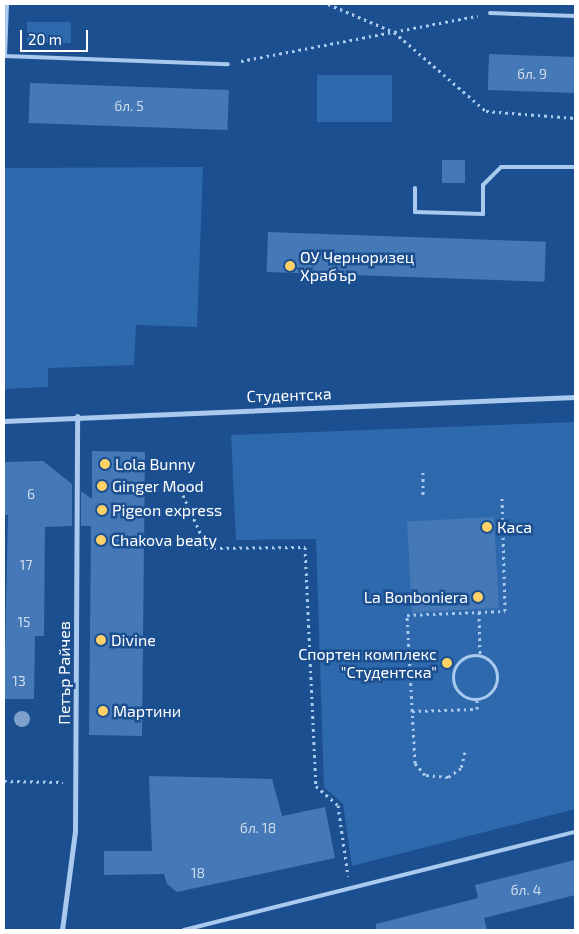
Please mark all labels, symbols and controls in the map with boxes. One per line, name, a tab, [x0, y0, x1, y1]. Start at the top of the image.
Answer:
scale bar	[22, 20, 90, 52]
text: 20 m	[28, 30, 62, 48]
house number: бл. 9	[517, 66, 547, 82]
house number: бл. 5	[114, 98, 144, 114]
place label: ОУ Черноризец Храбър	[300, 247, 414, 285]
marker: ОУ Черноризец Храбър	[284, 260, 296, 272]
street label: Студентска	[246, 384, 332, 406]
place label: Lola Bunny	[115, 454, 195, 474]
marker: Lola Bunny	[99, 458, 111, 470]
place label: Ginger Mood	[112, 476, 204, 496]
marker: Ginger Mood	[96, 480, 108, 492]
house number: 6	[27, 486, 35, 502]
place label: Pigeon express	[112, 500, 222, 520]
marker: Pigeon express	[96, 504, 108, 516]
place label: Каса	[497, 517, 532, 537]
marker: Каса	[481, 521, 493, 533]
place label: Chakova beaty	[111, 530, 217, 550]
marker: Chakova beaty	[95, 534, 107, 546]
house number: 17	[20, 557, 32, 573]
place label: La Bonboniera	[364, 587, 468, 607]
marker: La Bonboniera	[472, 591, 484, 603]
house number: 15	[17, 614, 31, 630]
street label: Петър Райчев	[54, 621, 74, 725]
place label: Divine	[111, 630, 156, 650]
marker: Divine	[95, 634, 107, 646]
place label: Спортен комплекс "Студентска"	[298, 644, 437, 682]
marker: Спортен комплекс "Студентска"	[441, 657, 453, 669]
house number: 13	[12, 673, 26, 689]
place label: Мартини	[113, 701, 181, 721]
marker: Мартини	[97, 705, 109, 717]
house number: бл. 18	[240, 820, 276, 836]
house number: 18	[191, 865, 205, 881]
house number: бл. 4	[511, 882, 541, 898]

